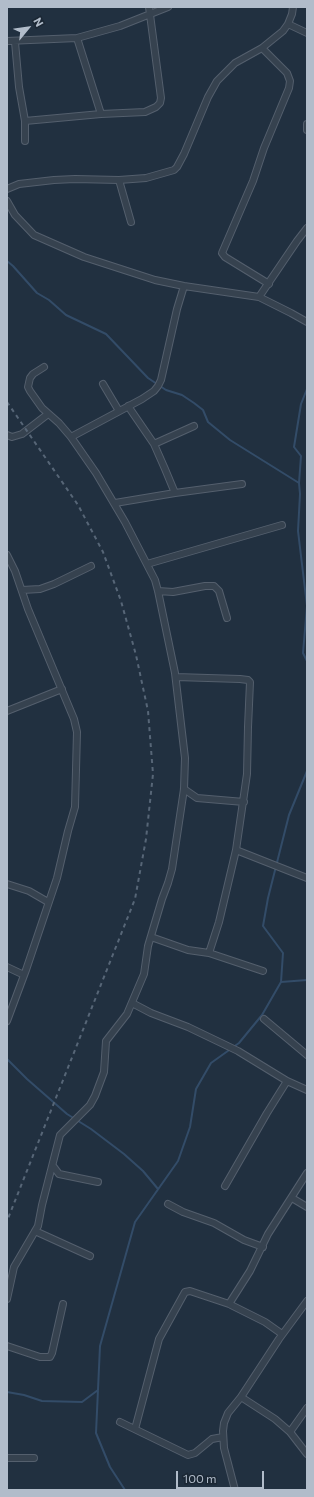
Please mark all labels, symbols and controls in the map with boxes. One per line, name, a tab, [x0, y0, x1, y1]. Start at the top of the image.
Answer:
north arrow	[8, 8, 48, 48]
text: N	[31, 15, 47, 29]
scale bar	[178, 1463, 266, 1489]
text: 100 m	[183, 1471, 217, 1485]

